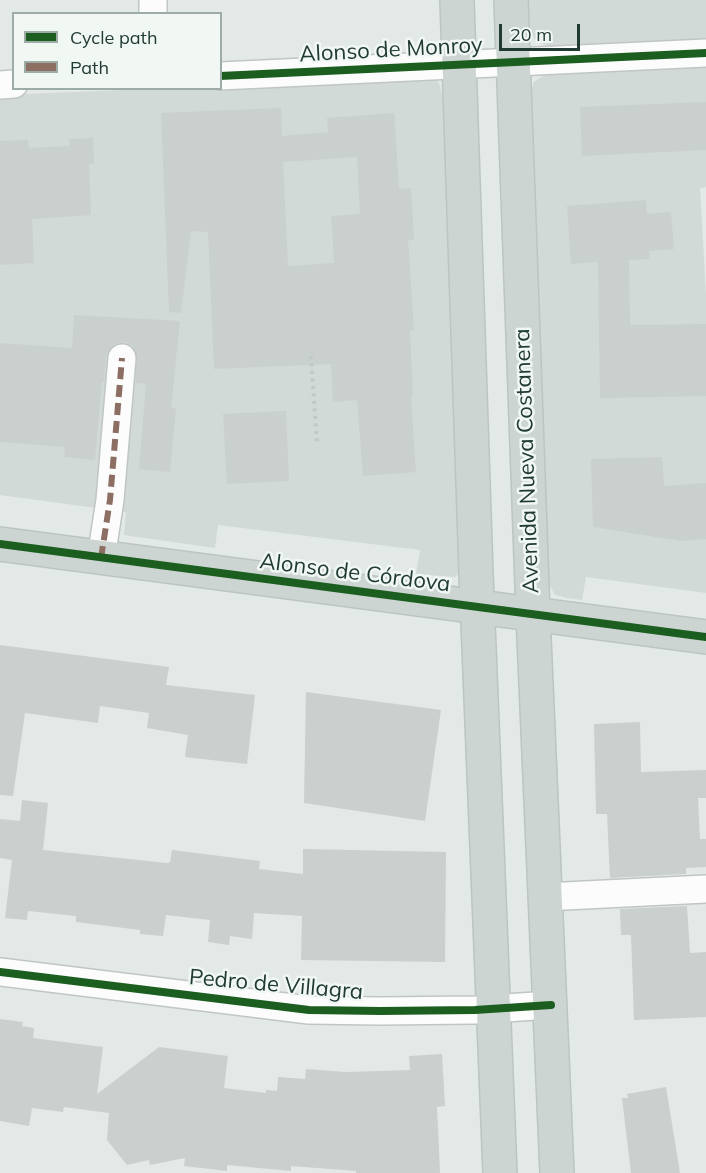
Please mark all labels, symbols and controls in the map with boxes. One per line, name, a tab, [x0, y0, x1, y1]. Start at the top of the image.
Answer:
legend	[12, 12, 222, 90]
scale bar	[502, 12, 583, 50]
text: 20 m	[510, 23, 552, 46]
text: Cycle path	[70, 26, 157, 49]
street label: Alonso de Monroy	[299, 32, 483, 68]
text: Path	[70, 56, 109, 79]
street label: Avenida Nueva Costanera	[509, 328, 545, 594]
street label: Alonso de Córdova	[258, 548, 452, 598]
street label: Pedro de Villagra	[188, 964, 364, 1006]

